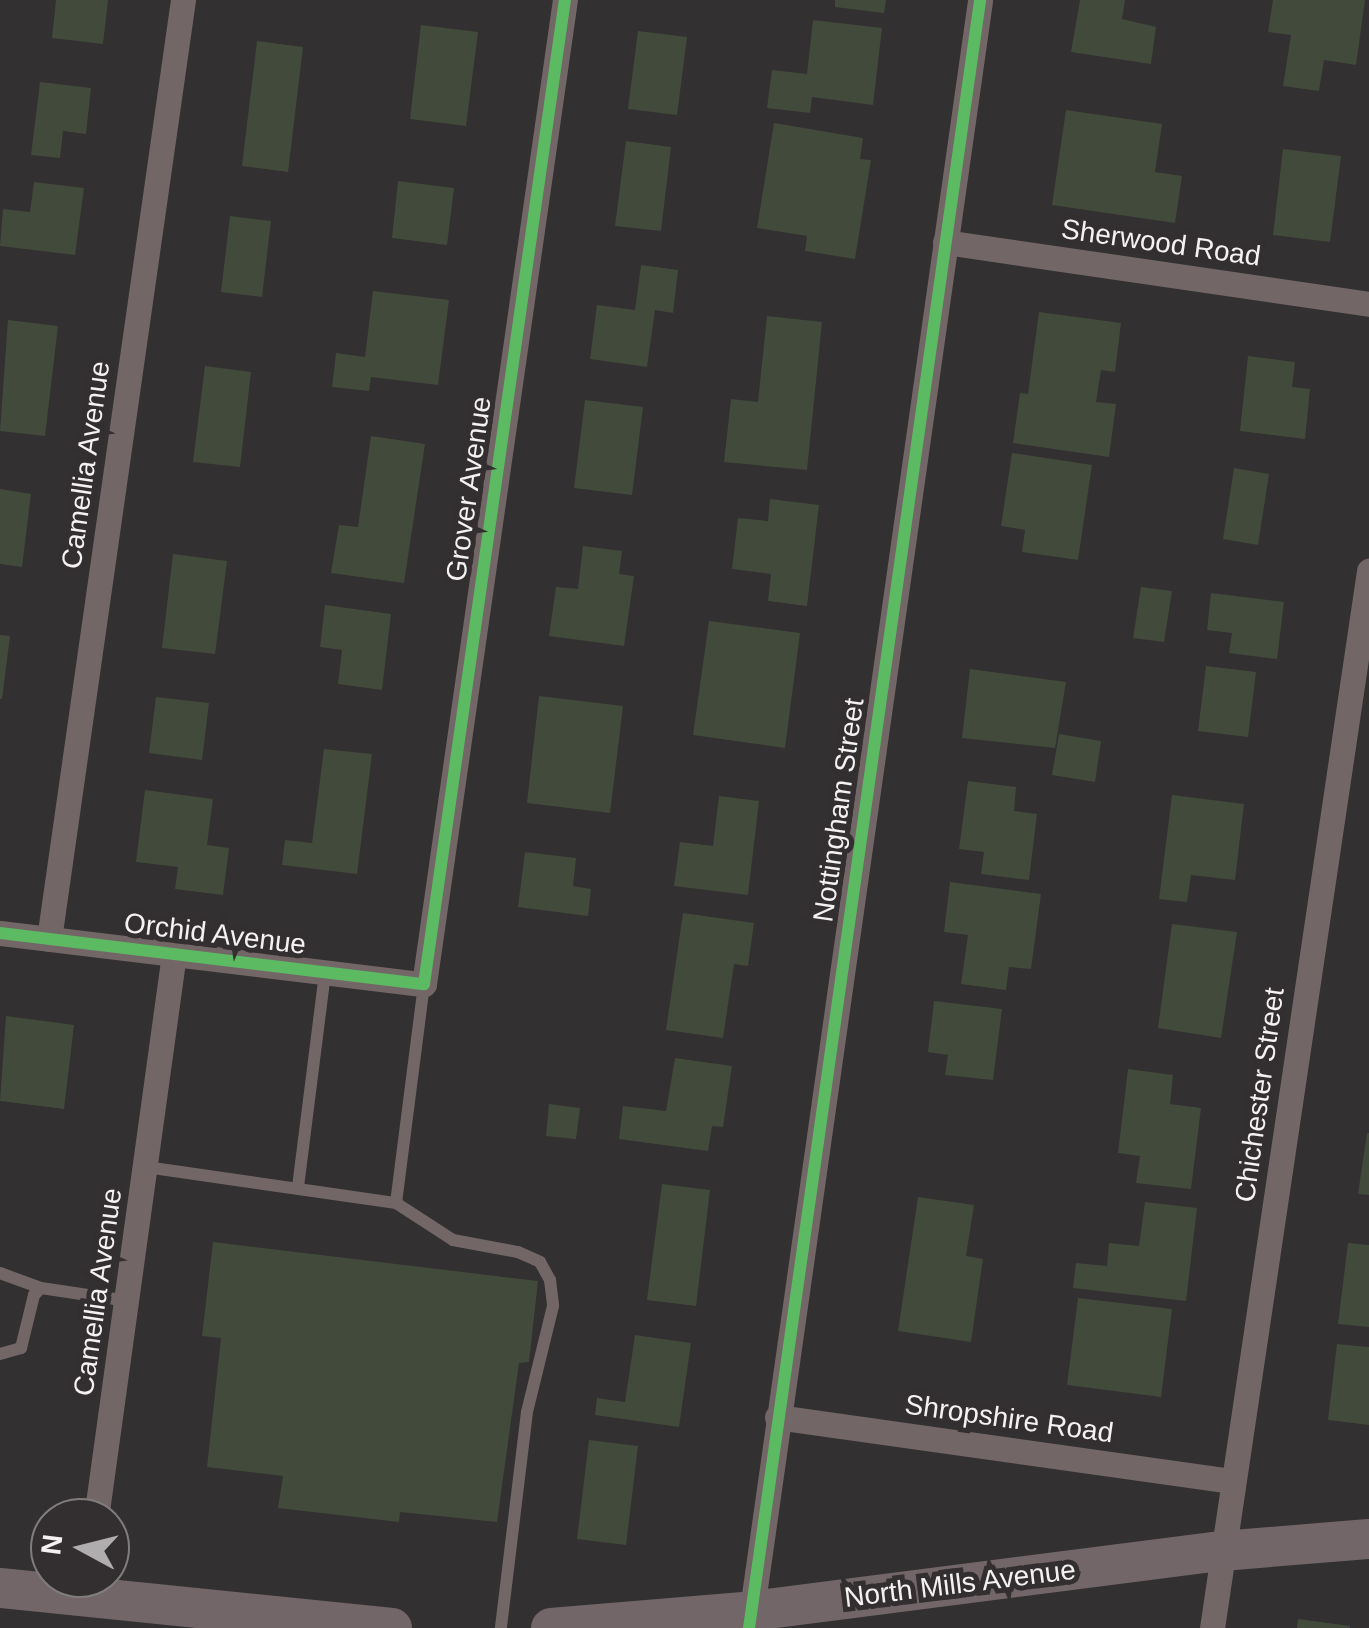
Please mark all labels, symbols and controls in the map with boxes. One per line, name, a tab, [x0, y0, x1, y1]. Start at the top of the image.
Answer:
street label: Sherwood Road	[1059, 212, 1263, 274]
street label: Camellia Avenue	[55, 358, 117, 572]
street label: Grover Avenue	[439, 394, 499, 584]
street label: Nottingham Street	[807, 696, 871, 924]
street label: Orchid Avenue	[121, 906, 309, 962]
street label: Chichester Street	[1228, 986, 1292, 1204]
street label: Camellia Avenue	[67, 1185, 129, 1399]
street label: Shropshire Road	[903, 1388, 1115, 1450]
north arrow	[30, 1498, 130, 1598]
text: N	[35, 1533, 68, 1556]
street label: North Mills Avenue	[842, 1553, 1078, 1615]

